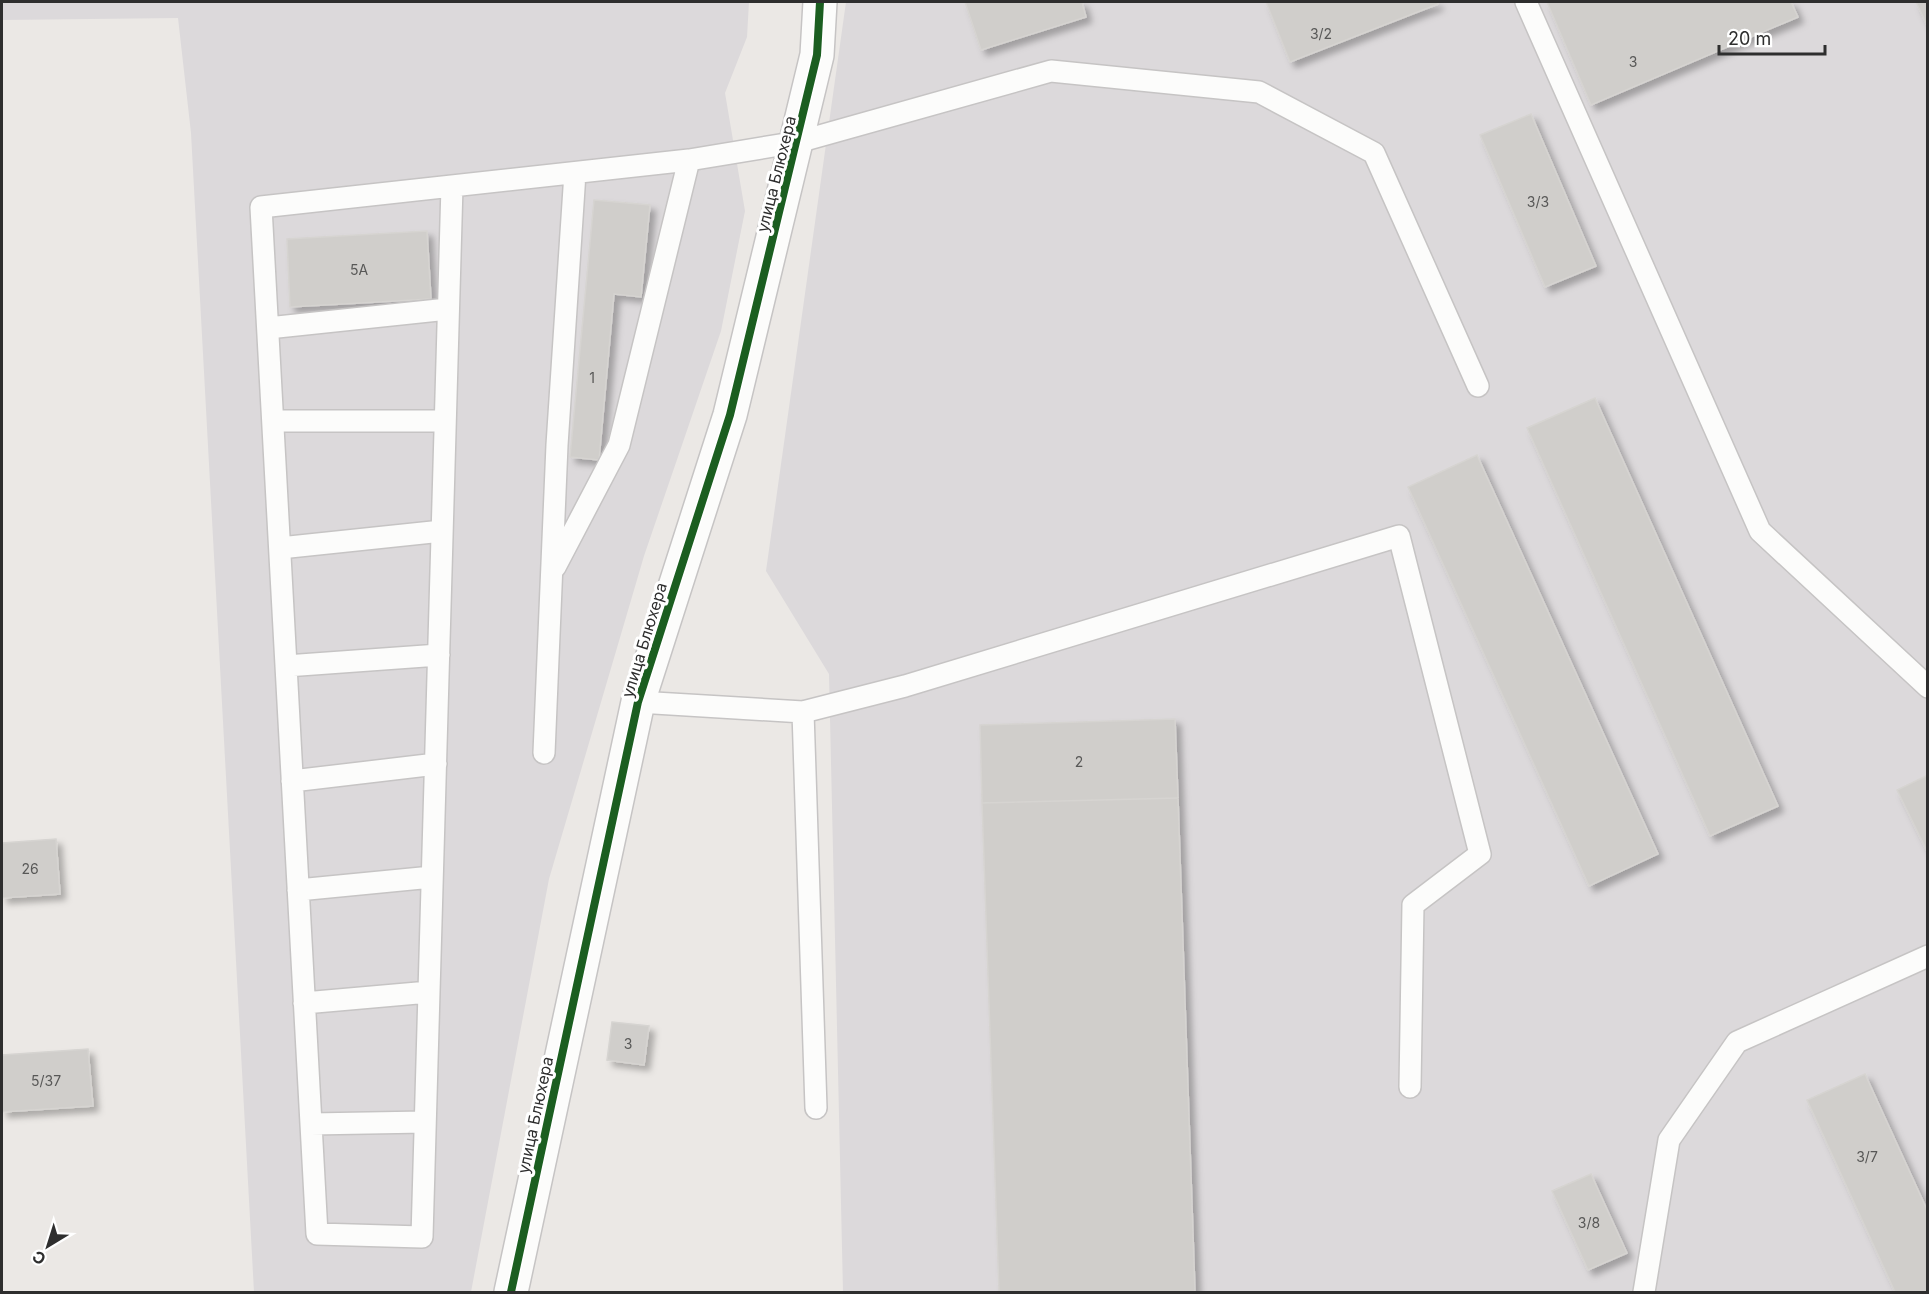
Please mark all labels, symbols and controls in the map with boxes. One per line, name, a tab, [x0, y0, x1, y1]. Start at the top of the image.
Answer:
scale bar	[1719, 18, 1826, 56]
house number: 3/2	[1310, 25, 1332, 42]
text: 20 m	[1728, 28, 1771, 49]
house number: 3	[1629, 53, 1637, 70]
street label: улица Блюхера	[752, 114, 800, 234]
house number: 3/3	[1527, 193, 1549, 210]
house number: 5А	[350, 261, 368, 278]
house number: 1	[589, 369, 595, 386]
street label: улица Блюхера	[617, 580, 671, 700]
house number: 2	[1075, 753, 1083, 770]
house number: 26	[21, 860, 39, 877]
house number: 3	[624, 1035, 632, 1052]
street label: улица Блюхера	[513, 1055, 557, 1175]
house number: 5/37	[31, 1072, 61, 1089]
house number: 3/7	[1856, 1148, 1878, 1165]
house number: 3/8	[1578, 1214, 1600, 1231]
north arrow	[18, 1216, 78, 1276]
text: С	[28, 1246, 50, 1269]

